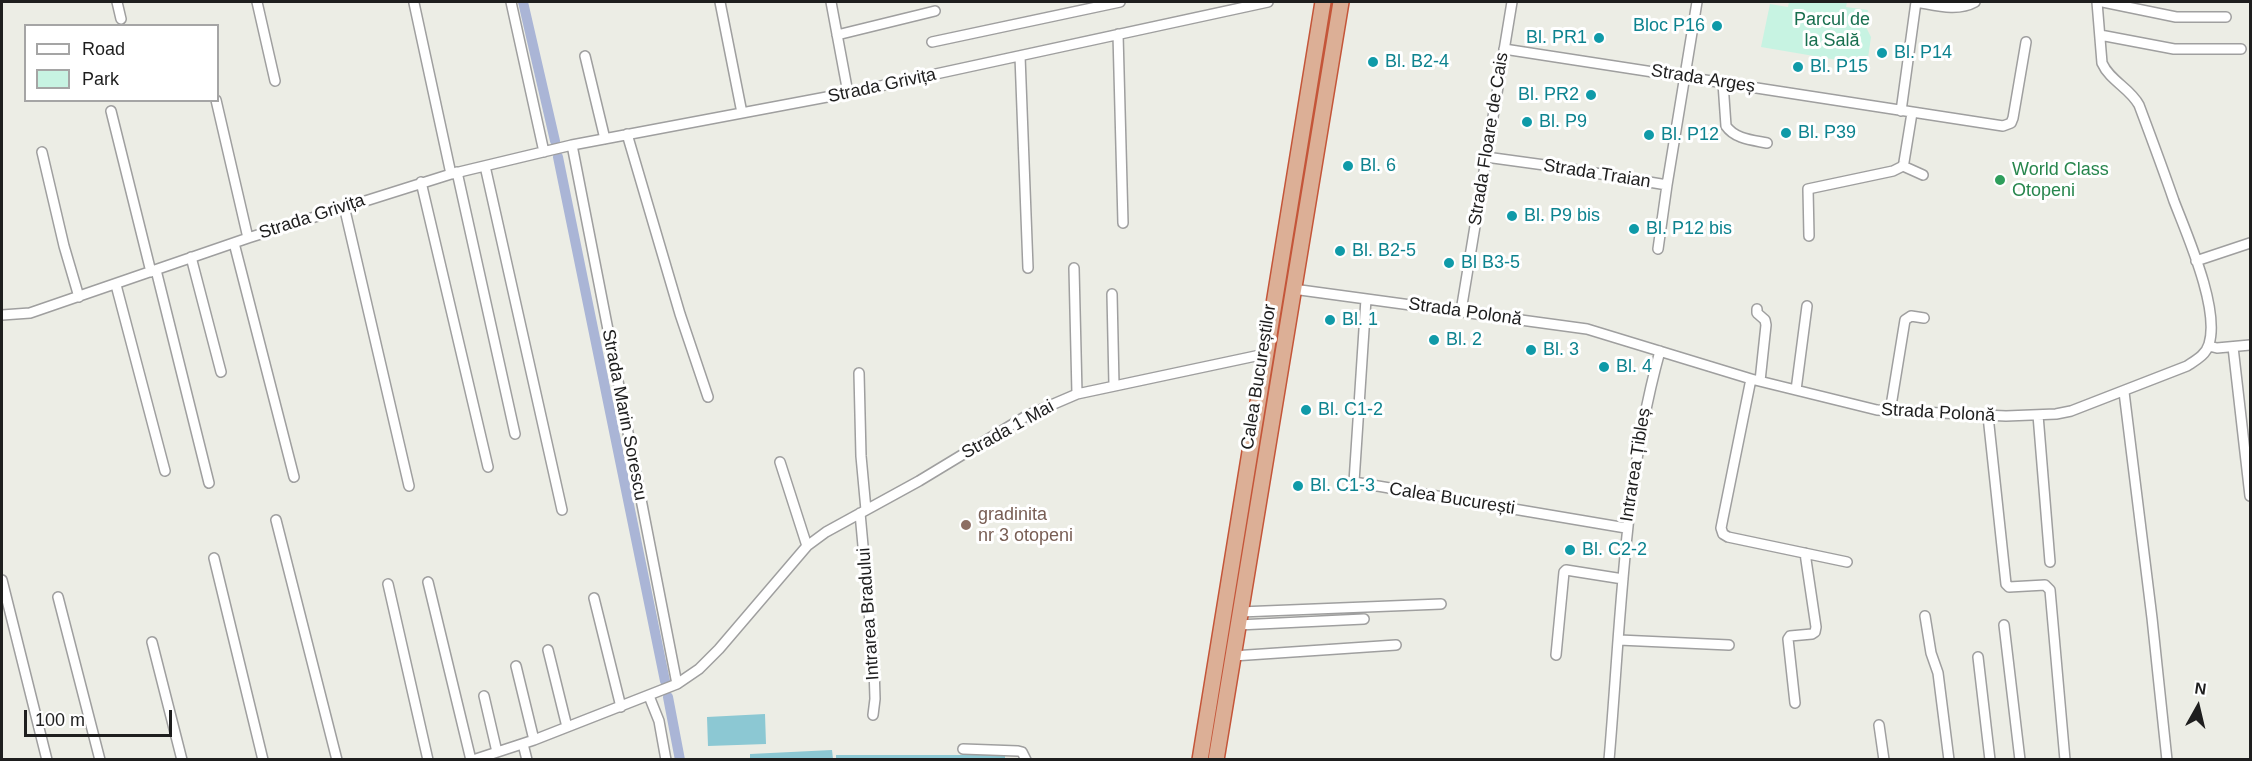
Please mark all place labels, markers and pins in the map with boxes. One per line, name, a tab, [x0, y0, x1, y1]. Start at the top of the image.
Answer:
place label: Bloc P16	[1633, 15, 1705, 37]
marker: Bloc P16	[1710, 19, 1724, 33]
place label: Bl. PR1	[1526, 27, 1587, 49]
marker: Bl. PR1	[1592, 31, 1606, 45]
place label: Bl. P14	[1894, 42, 1952, 64]
marker: Bl. P14	[1875, 46, 1889, 60]
place label: Bl. B2-4	[1385, 51, 1449, 73]
marker: Bl. B2-4	[1366, 55, 1380, 69]
place label: Bl. P15	[1810, 56, 1868, 78]
marker: Bl. P15	[1791, 60, 1805, 74]
place label: Bl. PR2	[1518, 84, 1579, 106]
marker: Bl. PR2	[1584, 88, 1598, 102]
place label: Bl. P9	[1539, 111, 1587, 133]
marker: Bl. P9	[1520, 115, 1534, 129]
place label: Bl. P39	[1798, 122, 1856, 144]
place label: Bl. P12	[1661, 124, 1719, 146]
marker: Bl. P39	[1779, 126, 1793, 140]
marker: Bl. P12	[1642, 128, 1656, 142]
place label: Bl. 6	[1360, 155, 1396, 177]
marker: Bl. 6	[1341, 159, 1355, 173]
place label: World Class Otopeni	[2012, 159, 2109, 201]
marker: World Class Otopeni	[1993, 173, 2007, 187]
place label: Bl. P9 bis	[1524, 205, 1600, 227]
marker: Bl. P9 bis	[1505, 209, 1519, 223]
place label: Bl. P12 bis	[1646, 218, 1732, 240]
marker: Bl. P12 bis	[1627, 222, 1641, 236]
place label: Bl. B2-5	[1352, 240, 1416, 262]
marker: Bl. B2-5	[1333, 244, 1347, 258]
place label: Bl B3-5	[1461, 252, 1520, 274]
marker: Bl B3-5	[1442, 256, 1456, 270]
place label: Bl. 1	[1342, 309, 1378, 331]
marker: Bl. 1	[1323, 313, 1337, 327]
place label: Bl. 2	[1446, 329, 1482, 351]
marker: Bl. 2	[1427, 333, 1441, 347]
place label: Bl. 3	[1543, 339, 1579, 361]
marker: Bl. 3	[1524, 343, 1538, 357]
place label: Bl. 4	[1616, 356, 1652, 378]
marker: Bl. 4	[1597, 360, 1611, 374]
place label: Bl. C1-2	[1318, 399, 1383, 421]
marker: Bl. C1-2	[1299, 403, 1313, 417]
place label: Bl. C1-3	[1310, 475, 1375, 497]
marker: Bl. C1-3	[1291, 479, 1305, 493]
place label: gradinita nr 3 otopeni	[978, 504, 1073, 546]
marker: gradinita nr 3 otopeni	[959, 518, 973, 532]
place label: Bl. C2-2	[1582, 539, 1647, 561]
marker: Bl. C2-2	[1563, 543, 1577, 557]

